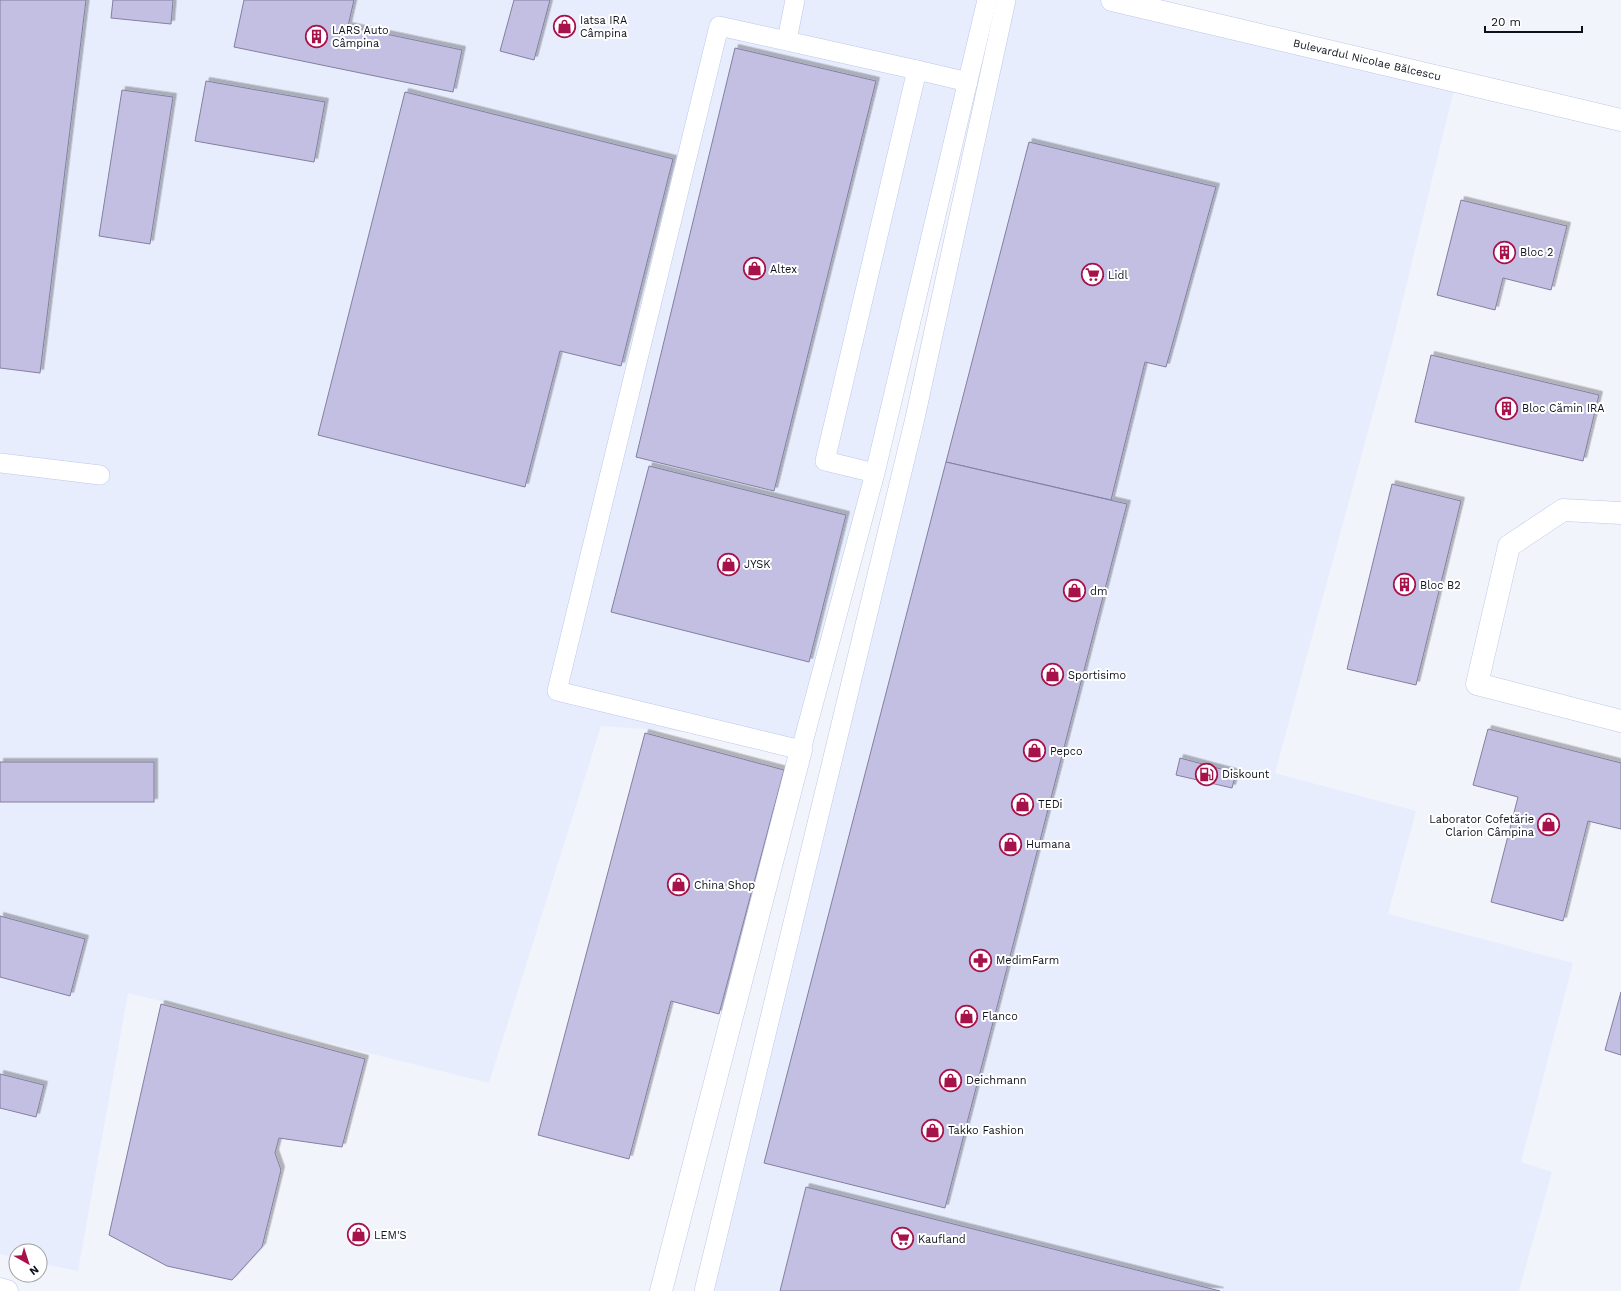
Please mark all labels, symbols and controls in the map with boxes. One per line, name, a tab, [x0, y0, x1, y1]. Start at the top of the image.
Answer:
scale bar	[1485, 8, 1582, 34]
shop icon: Iatsa IRA Câmpina	[551, 13, 577, 39]
place label: Iatsa IRA Câmpina	[580, 14, 627, 40]
text: 20 m	[1491, 15, 1521, 29]
building icon: LARS Auto Câmpina	[304, 23, 330, 49]
place label: LARS Auto Câmpina	[332, 24, 389, 50]
street label: Bulevardul Nicolae Bălcescu	[1292, 37, 1442, 83]
building icon: Bloc 2	[1491, 239, 1517, 265]
place label: Bloc 2	[1520, 246, 1553, 259]
shop icon: Altex	[742, 256, 768, 282]
supermarket icon: Lidl	[1080, 262, 1106, 288]
place label: Altex	[770, 263, 797, 276]
place label: Lidl	[1108, 269, 1128, 282]
building icon: Bloc Cămin IRA	[1494, 395, 1520, 421]
place label: Bloc Cămin IRA	[1522, 402, 1605, 415]
shop icon: JYSK	[716, 551, 742, 577]
place label: JYSK	[744, 558, 771, 571]
building icon: Bloc B2	[1391, 572, 1417, 598]
shop icon: dm	[1062, 578, 1088, 604]
place label: Bloc B2	[1420, 579, 1461, 592]
place label: dm	[1090, 585, 1107, 598]
shop icon: Sportisimo	[1040, 662, 1066, 688]
place label: Sportisimo	[1068, 669, 1126, 682]
shop icon: Pepco	[1022, 738, 1048, 764]
place label: Pepco	[1050, 745, 1083, 758]
fuel station icon: Diskount	[1193, 761, 1219, 787]
place label: Diskount	[1222, 768, 1270, 781]
shop icon: TEDi	[1010, 791, 1036, 817]
place label: TEDi	[1038, 798, 1063, 811]
shop icon: Laborator Cofetărie Clarion Câmpina	[1536, 812, 1562, 838]
place label: Laborator Cofetărie Clarion Câmpina	[1429, 813, 1534, 839]
shop icon: Humana	[997, 831, 1023, 857]
place label: Humana	[1026, 838, 1071, 851]
shop icon: China Shop	[666, 872, 692, 898]
place label: China Shop	[694, 879, 755, 892]
pharmacy icon: MedimFarm	[968, 947, 994, 973]
place label: MedimFarm	[996, 954, 1059, 967]
shop icon: Flanco	[953, 1003, 979, 1029]
place label: Flanco	[982, 1010, 1018, 1023]
shop icon: Deichmann	[937, 1067, 963, 1093]
place label: Deichmann	[966, 1074, 1027, 1087]
shop icon: Takko Fashion	[920, 1117, 946, 1143]
place label: Takko Fashion	[948, 1124, 1024, 1137]
shop icon: LEM'S	[345, 1222, 371, 1248]
supermarket icon: Kaufland	[890, 1226, 916, 1252]
place label: LEM'S	[374, 1229, 407, 1242]
place label: Kaufland	[918, 1233, 966, 1246]
north arrow	[8, 1243, 48, 1283]
text: N	[27, 1263, 41, 1278]

